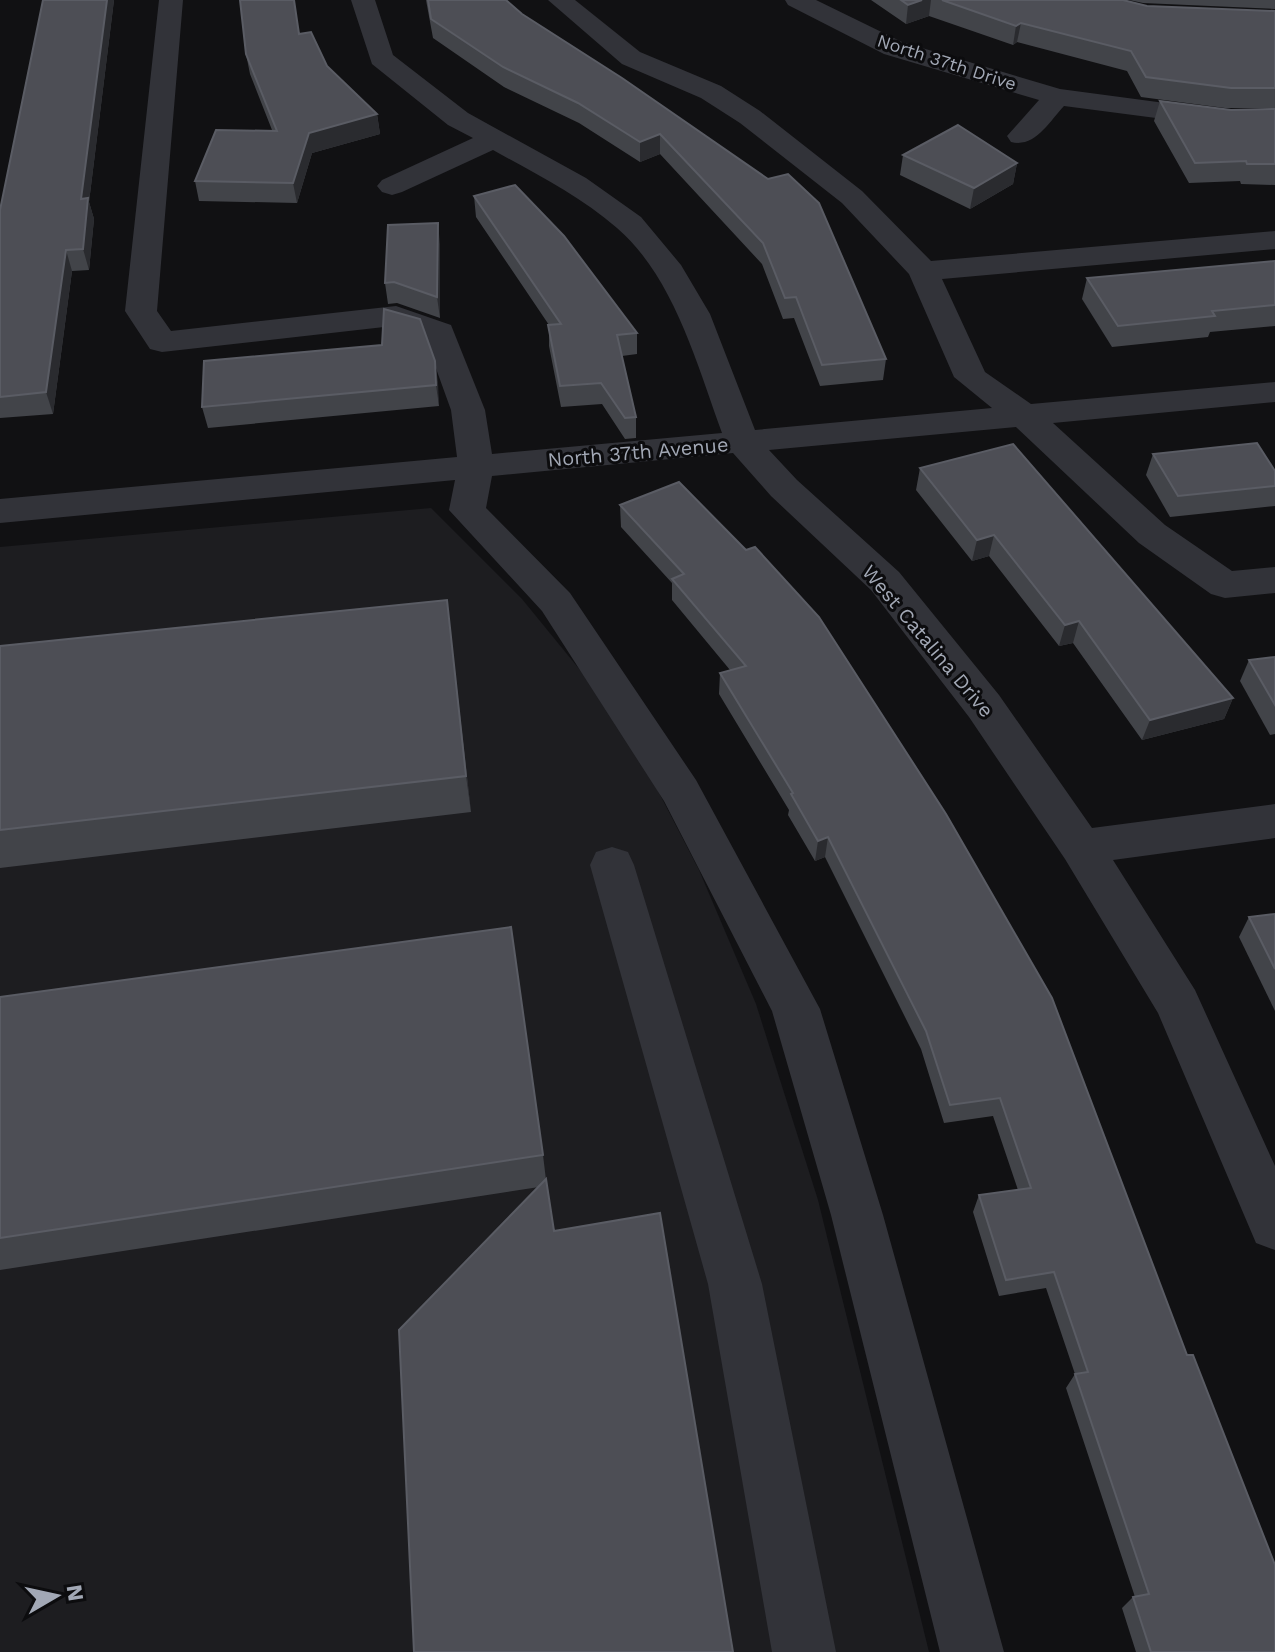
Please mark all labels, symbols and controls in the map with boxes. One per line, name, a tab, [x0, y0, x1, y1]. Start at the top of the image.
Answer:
street label: North 37th Drive	[875, 30, 1019, 94]
street label: North 37th Avenue	[547, 432, 729, 472]
street label: West Catalina Drive	[857, 560, 999, 722]
north arrow	[16, 1556, 96, 1636]
text: N	[62, 1583, 89, 1603]

